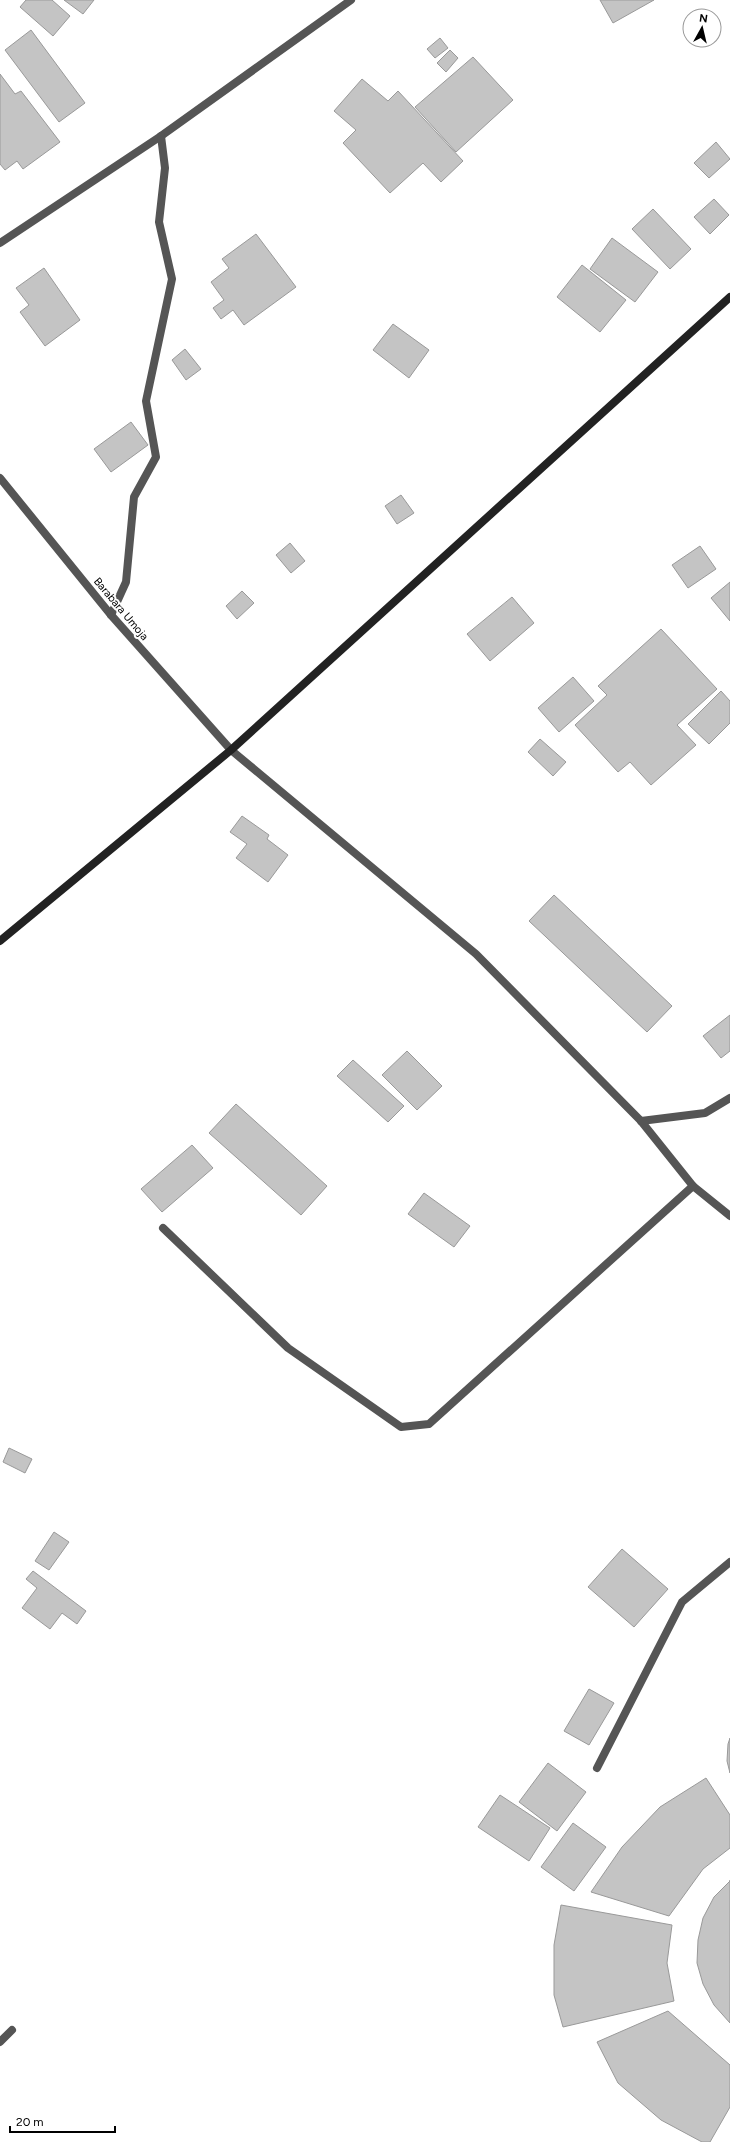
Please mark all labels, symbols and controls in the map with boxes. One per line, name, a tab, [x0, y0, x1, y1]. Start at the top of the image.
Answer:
north arrow	[682, 8, 722, 48]
text: N	[698, 12, 708, 26]
street label: Barabara Umoja	[91, 575, 151, 643]
scale bar	[10, 2108, 115, 2134]
text: 20 m	[16, 2115, 44, 2129]

